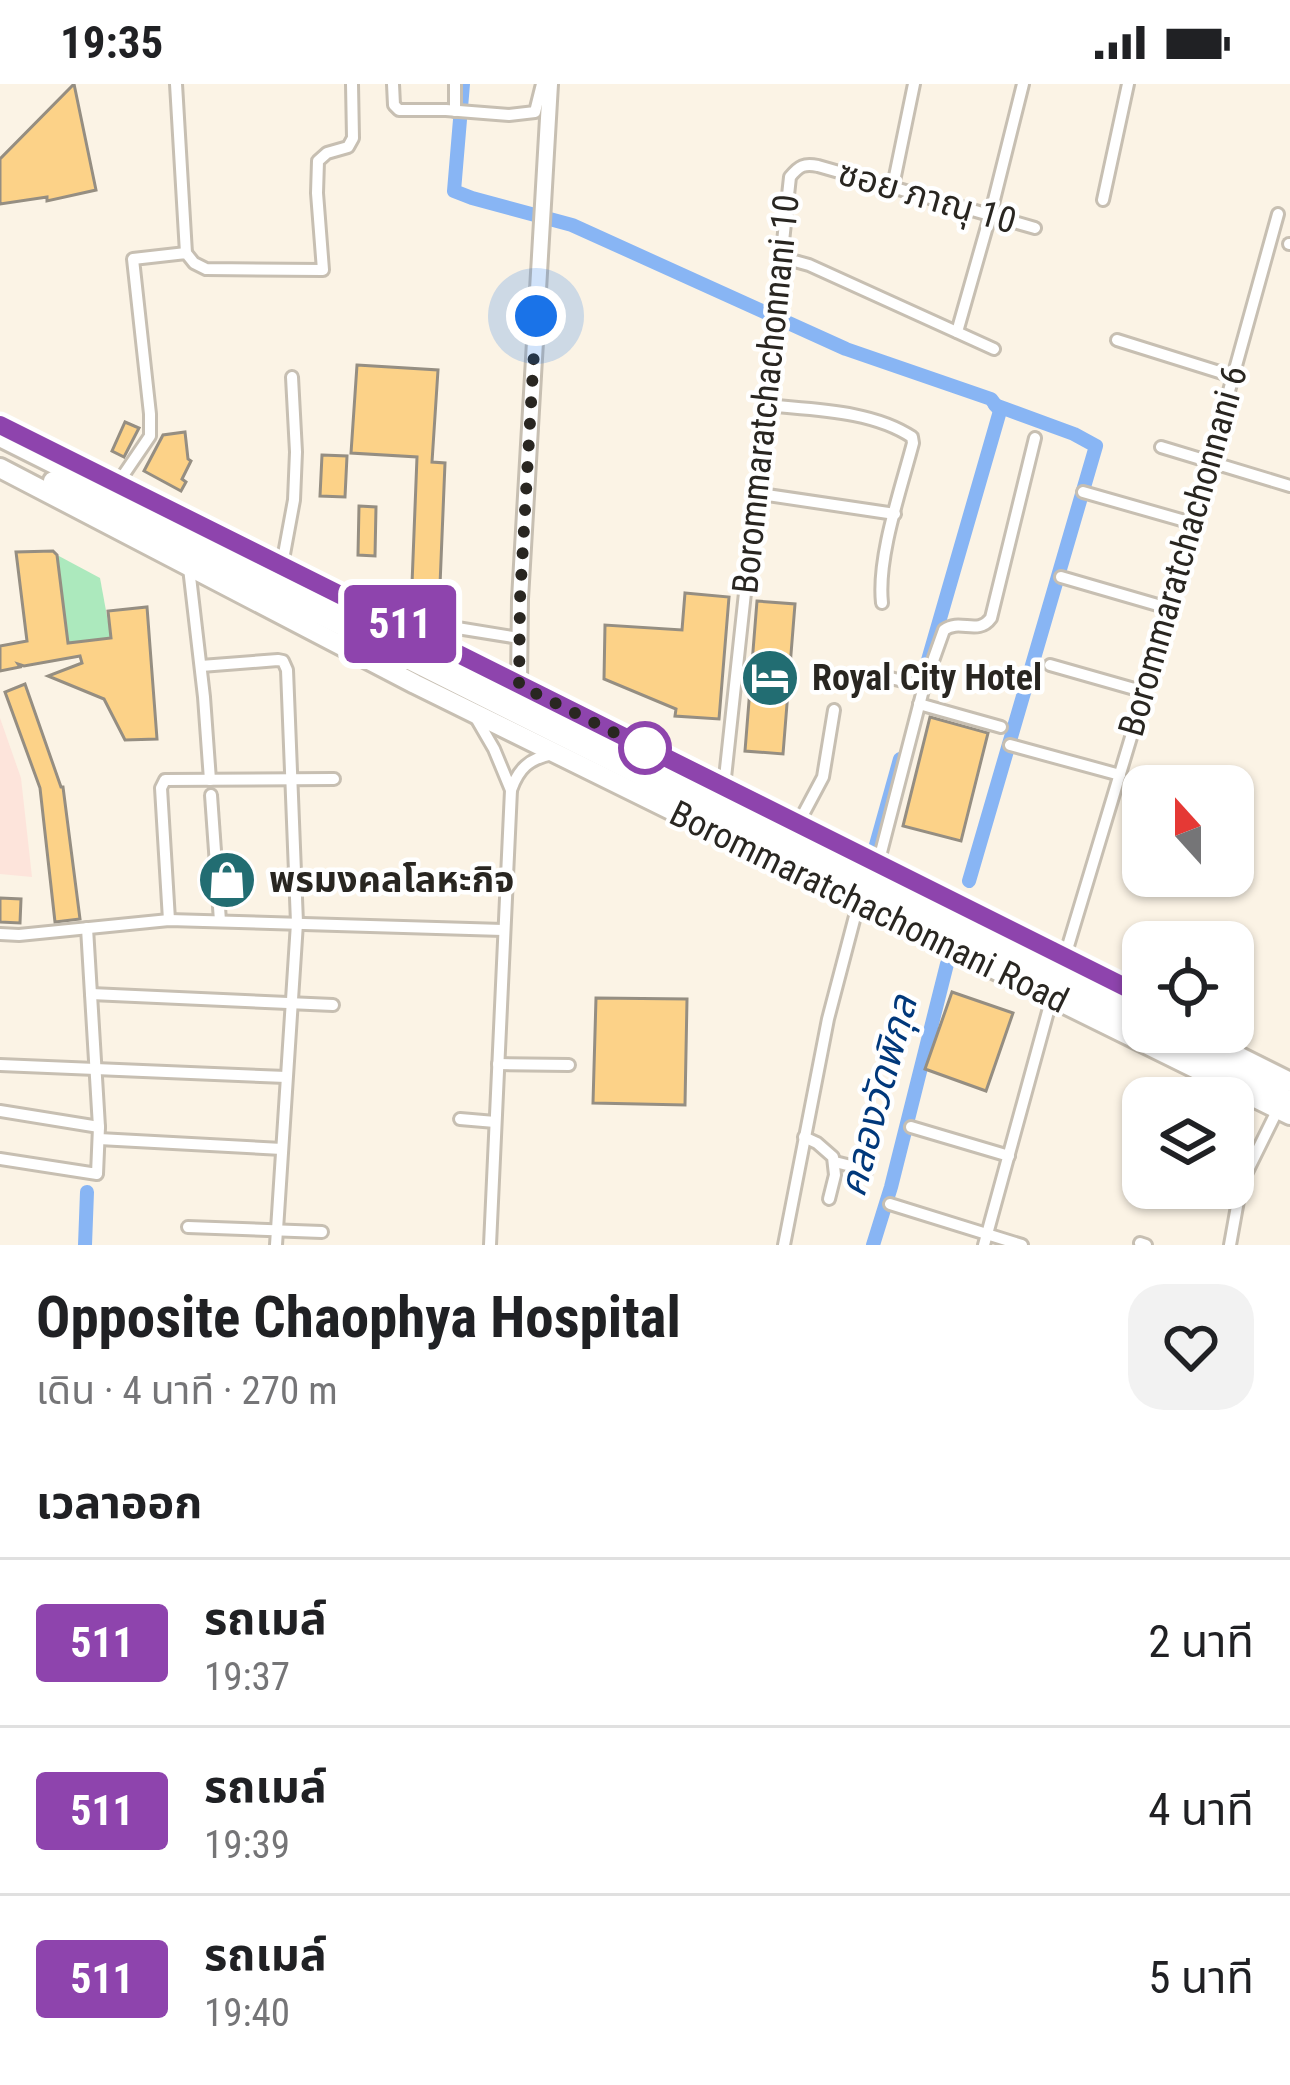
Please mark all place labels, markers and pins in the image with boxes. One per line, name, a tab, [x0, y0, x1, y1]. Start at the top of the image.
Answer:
hotel icon: Royal City Hotel	[739, 647, 801, 709]
place label: Royal City Hotel	[812, 657, 1042, 699]
unlabelled marker	[620, 723, 670, 773]
shop icon: พรมงคลโลหะกิจ	[196, 849, 258, 911]
place label: พรมงคลโลหะกิจ	[269, 859, 514, 901]

